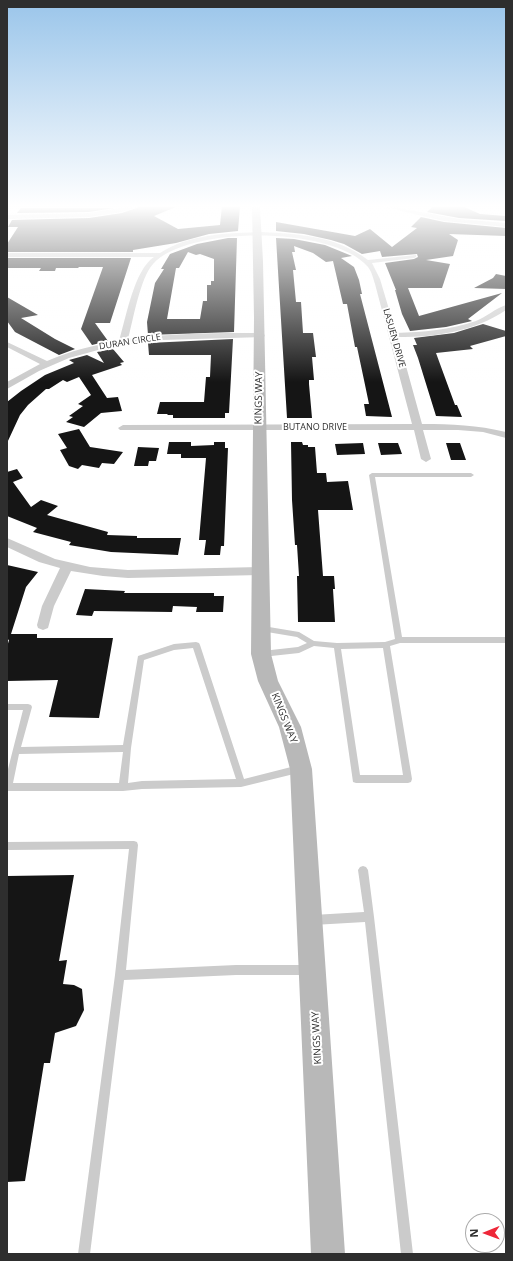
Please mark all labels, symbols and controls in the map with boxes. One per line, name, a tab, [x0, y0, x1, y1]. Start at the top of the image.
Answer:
street label: LASUEN DRIVE	[380, 307, 408, 369]
street label: DURAN CIRCLE	[98, 332, 162, 352]
street label: KINGS WAY	[253, 371, 265, 425]
street label: BUTANO DRIVE	[283, 422, 347, 432]
street label: KINGS WAY	[269, 691, 299, 745]
street label: KINGS WAY	[310, 1011, 324, 1065]
north arrow	[465, 1213, 505, 1253]
text: N	[466, 1229, 481, 1238]

